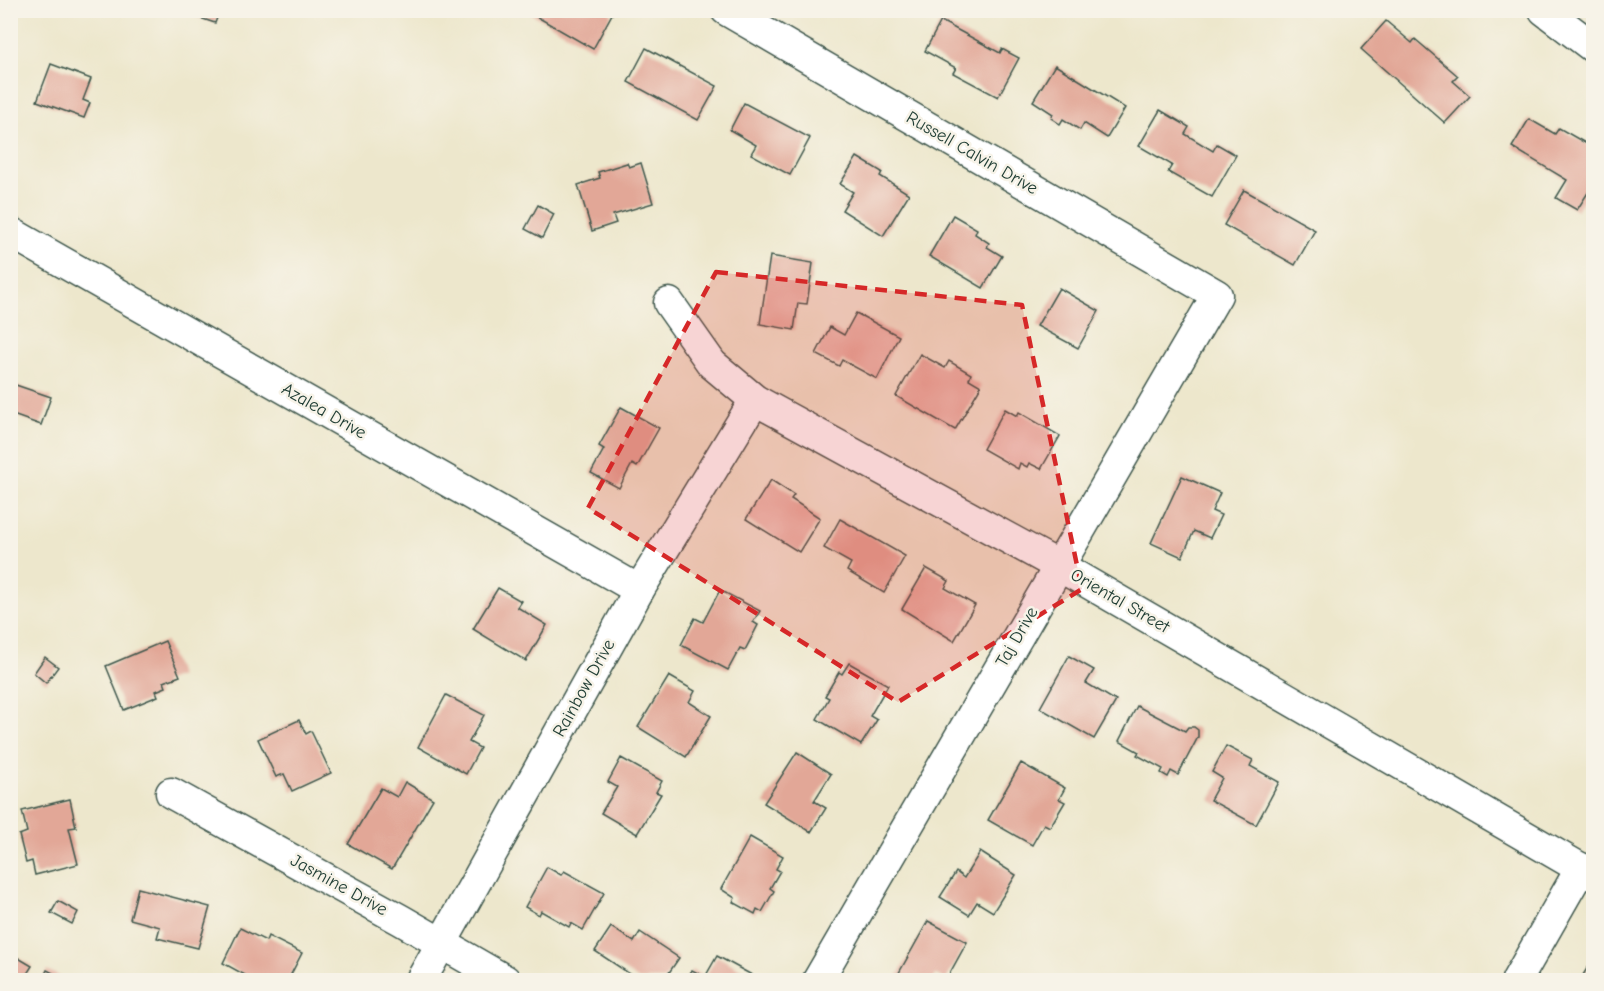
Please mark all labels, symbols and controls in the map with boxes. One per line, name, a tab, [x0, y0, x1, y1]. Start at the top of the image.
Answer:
street label: Russell Calvin Drive	[903, 107, 1041, 199]
street label: Azalea Drive	[278, 378, 370, 444]
street label: Oriental Street	[1067, 564, 1174, 638]
street label: Taj Drive	[991, 603, 1043, 671]
street label: Rainbow Drive	[549, 636, 619, 740]
street label: Jasmine Drive	[287, 850, 391, 920]

